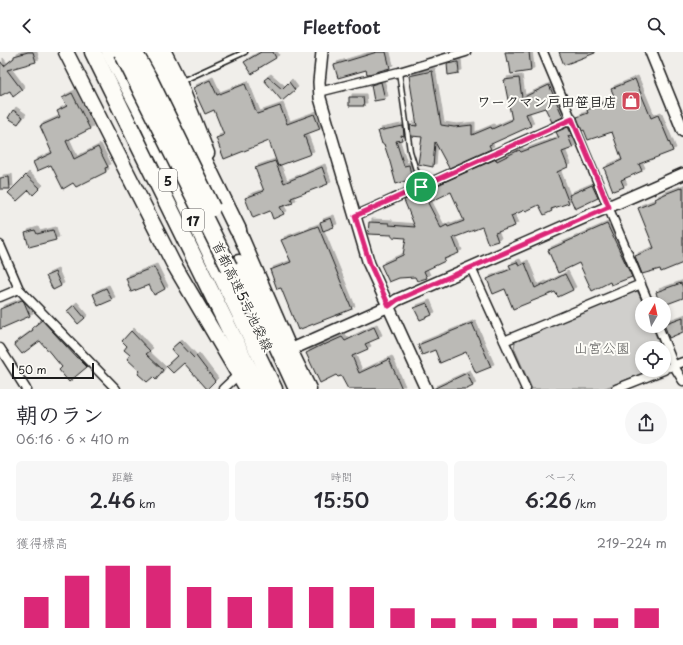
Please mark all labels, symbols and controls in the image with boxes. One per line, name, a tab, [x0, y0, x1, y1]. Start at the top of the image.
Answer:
text: Fleetfoot	[302, 13, 381, 40]
icon: back	[16, 15, 38, 37]
icon: search	[645, 15, 667, 37]
shop icon: ワークマン戸田笹目店	[620, 90, 642, 112]
place label: ワークマン戸田笹目店	[477, 91, 617, 112]
road number: 5	[159, 169, 177, 191]
pin	[404, 170, 438, 204]
icon: arrive	[410, 176, 432, 198]
road number: 17	[182, 209, 204, 231]
street label: 首都高速5号池袋線	[207, 237, 279, 355]
north arrow	[635, 297, 671, 333]
map controls	[635, 297, 671, 377]
park label: 山宮公園	[574, 337, 630, 358]
button: locate	[635, 341, 671, 377]
scale bar	[12, 361, 94, 380]
text: 50 m	[18, 361, 47, 378]
text: 朝のラン	[16, 397, 104, 430]
button: share	[625, 402, 667, 444]
text: 06:16 · 6 × 410 m	[16, 429, 129, 448]
text: 距離	[112, 468, 134, 485]
text: 時間	[331, 468, 353, 485]
text: ペース	[544, 468, 577, 485]
text: 2.46	[89, 485, 135, 515]
text: 15:50	[314, 485, 369, 515]
text: 6:26	[525, 485, 572, 515]
text: km	[135, 495, 156, 512]
text: /km	[572, 495, 596, 512]
text: 獲得標高	[16, 533, 68, 552]
text: 219–224 m	[597, 533, 667, 552]

